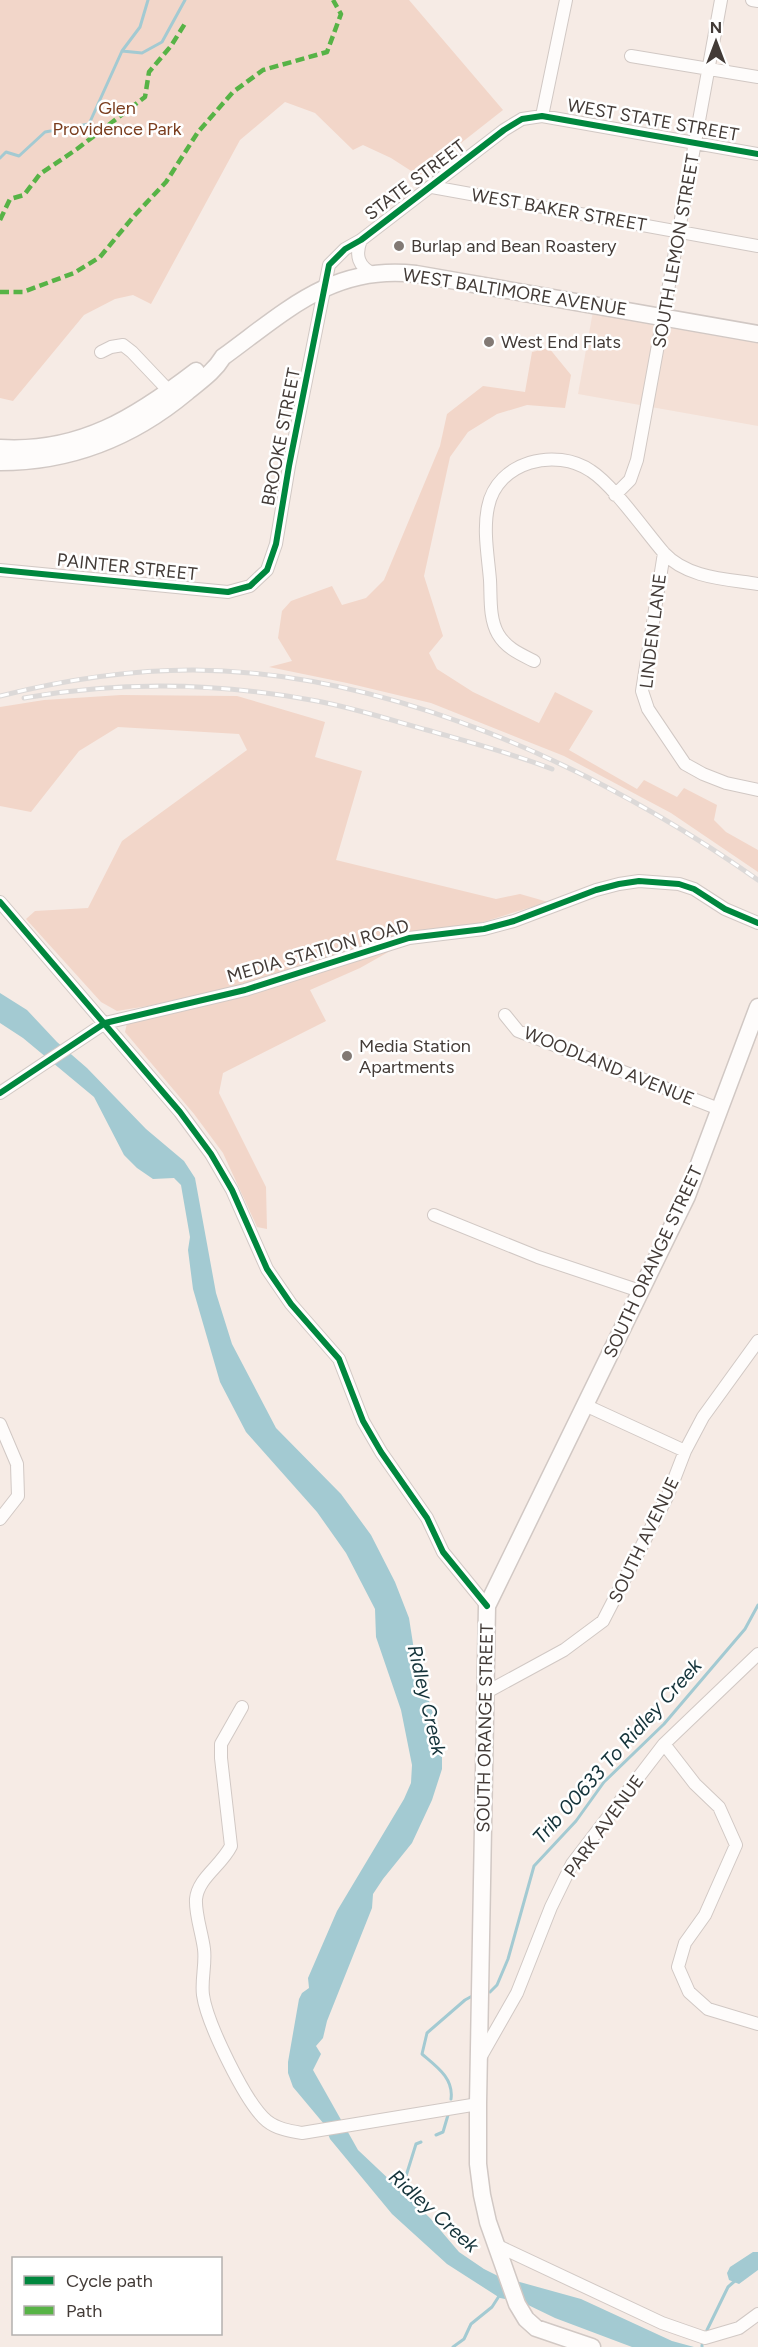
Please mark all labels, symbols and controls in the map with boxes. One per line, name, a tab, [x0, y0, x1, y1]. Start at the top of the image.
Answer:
north arrow	[686, 12, 746, 72]
text: N	[710, 18, 722, 37]
street label: WEST STATE STREET	[566, 94, 740, 146]
park label: Glen Providence Park	[53, 97, 182, 140]
street label: STATE STREET	[360, 135, 470, 225]
street label: SOUTH LEMON STREET	[648, 152, 704, 350]
street label: WEST BAKER STREET	[470, 184, 648, 236]
place label: Burlap and Bean Roastery	[411, 235, 617, 257]
marker: Burlap and Bean Roastery	[392, 239, 406, 253]
street label: WEST BALTIMORE AVENUE	[401, 263, 629, 321]
place label: West End Flats	[501, 331, 621, 353]
marker: West End Flats	[482, 335, 496, 349]
street label: BROOKE STREET	[257, 366, 305, 508]
street label: PAINTER STREET	[56, 549, 198, 585]
street label: LINDEN LANE	[635, 572, 671, 690]
street label: MEDIA STATION ROAD	[224, 914, 412, 988]
street label: WOODLAND AVENUE	[521, 1022, 697, 1110]
place label: Media Station Apartments	[359, 1035, 471, 1078]
marker: Media Station Apartments	[340, 1049, 354, 1063]
street label: SOUTH ORANGE STREET	[599, 1163, 707, 1361]
street label: SOUTH AVENUE	[604, 1473, 684, 1607]
street label: SOUTH ORANGE STREET	[472, 1623, 498, 1833]
water label: Ridley Creek	[403, 1642, 452, 1759]
water label: Trib 00633 To Ridley Creek	[527, 1653, 707, 1849]
street label: PARK AVENUE	[559, 1771, 649, 1881]
water label: Ridley Creek	[384, 2164, 485, 2258]
legend	[12, 2257, 222, 2335]
text: Cycle path	[66, 2270, 153, 2292]
text: Path	[66, 2300, 102, 2322]

